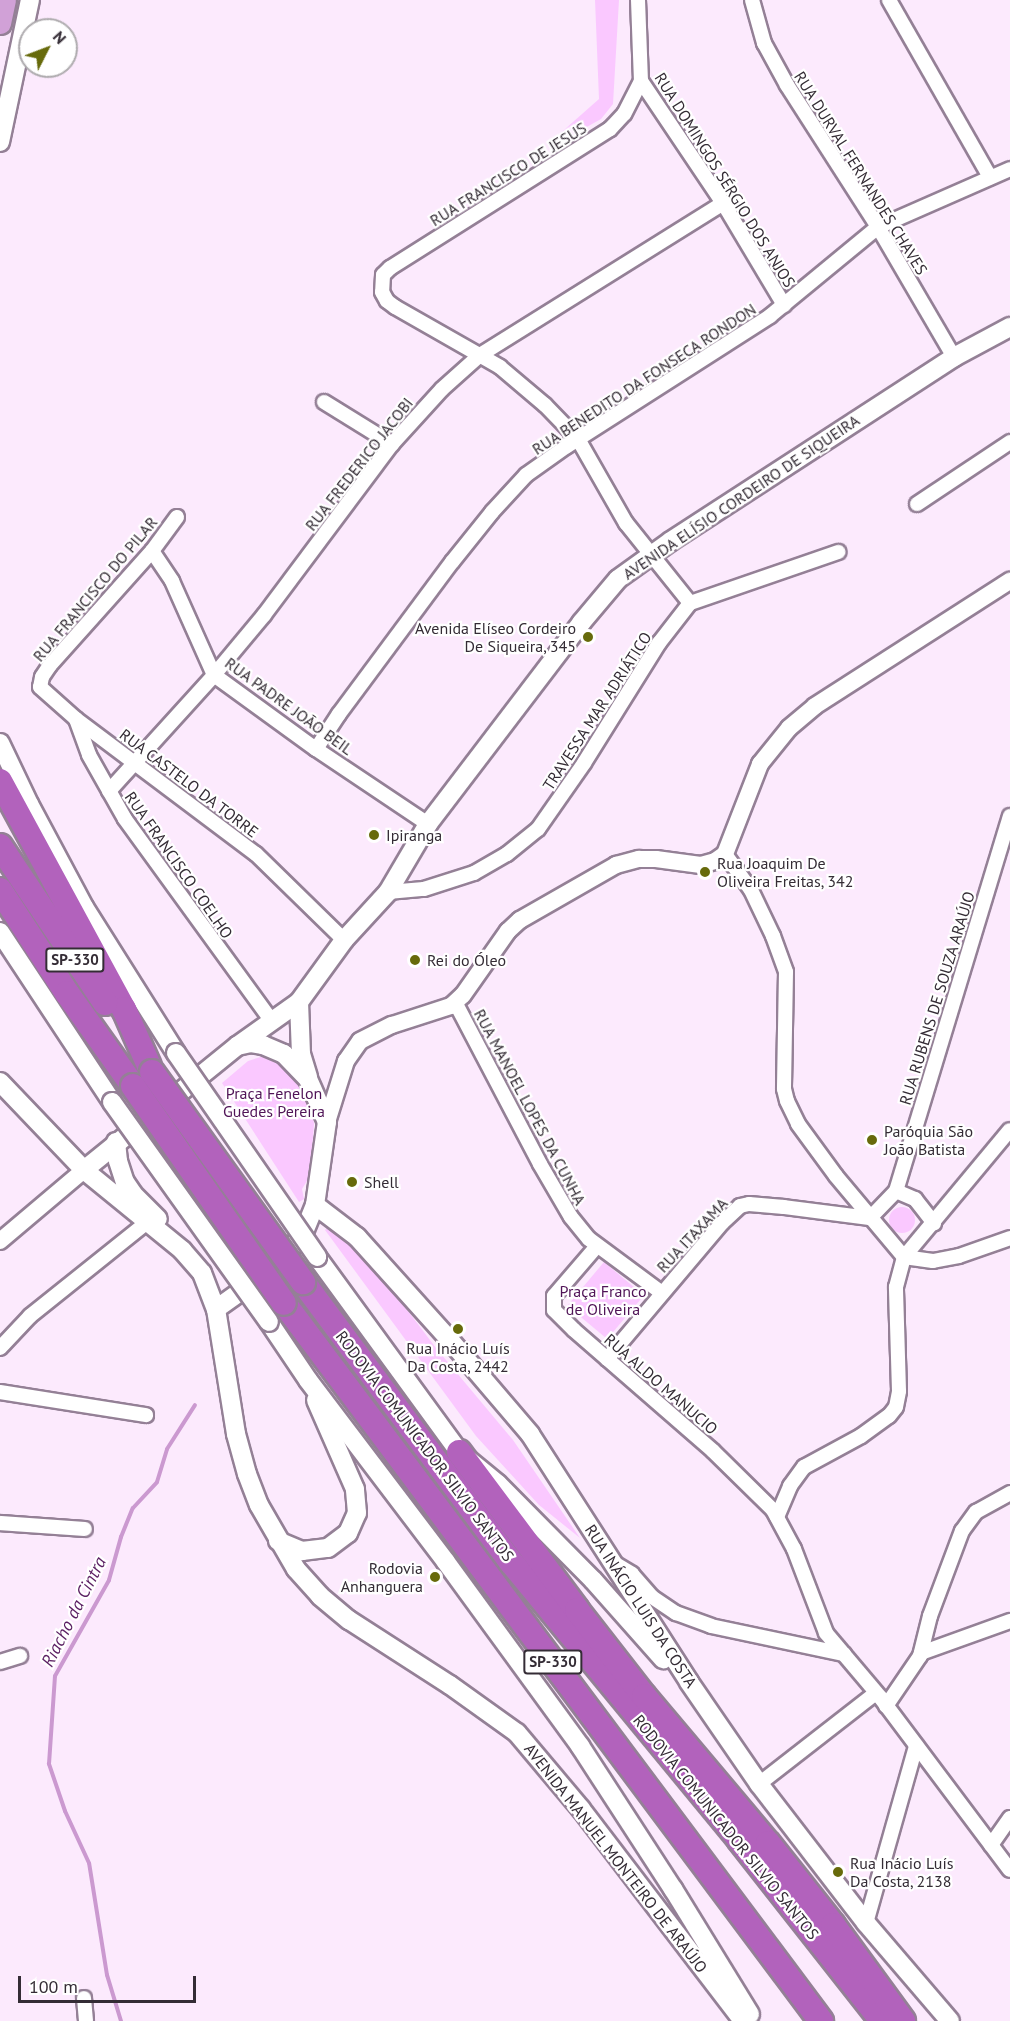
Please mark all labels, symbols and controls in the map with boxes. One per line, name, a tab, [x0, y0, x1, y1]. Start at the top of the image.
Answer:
north arrow	[18, 18, 78, 78]
text: N	[49, 27, 71, 48]
street label: RUA DURVAL FERNANDES CHAVES	[790, 67, 932, 279]
street label: RUA DOMINGOS SÉRGIO DOS ANJOS	[650, 69, 800, 291]
street label: RUA FRANCISCO DE JESUS	[426, 118, 590, 230]
street label: RUA BENEDITO DA FONSECA RONDON	[528, 299, 760, 459]
street label: RUA FREDERICO JACOBI	[301, 393, 417, 535]
street label: AVENIDA ELÍSIO CORDEIRO DE SIQUEIRA	[619, 410, 863, 584]
street label: RUA FRANCISCO DO PILAR	[29, 512, 161, 666]
place label: Avenida Elíseo Cordeiro De Siqueira, 345	[415, 618, 576, 656]
street label: TRAVESSA MAR ADRIÁTICO	[538, 628, 656, 794]
marker: Avenida Elíseo Cordeiro De Siqueira, 345	[581, 630, 595, 644]
street label: RUA PADRE JOÃO BEIL	[221, 653, 357, 759]
street label: RUA CASTELO DA TORRE	[115, 724, 263, 842]
street label: RUA FRANCISCO COELHO	[121, 788, 237, 942]
place label: Ipiranga	[386, 825, 442, 845]
marker: Ipiranga	[367, 828, 381, 842]
place label: Rua Joaquim De Oliveira Freitas, 342	[717, 853, 855, 891]
marker: Rua Joaquim De Oliveira Freitas, 342	[698, 865, 712, 879]
street label: RUA RUBENS DE SOUZA ARAÚJO	[895, 888, 979, 1108]
road number: SP-330	[45, 948, 105, 972]
place label: Rei do Óleo	[427, 950, 506, 970]
marker: Rei do Óleo	[408, 953, 422, 967]
street label: RUA MANOEL LOPES DA CUNHA	[470, 1005, 590, 1209]
park label: Praça Fenelon Guedes Pereira	[223, 1083, 325, 1121]
place label: Paróquia São João Batista	[884, 1121, 973, 1159]
marker: Paróquia São João Batista	[865, 1133, 879, 1147]
place label: Shell	[364, 1172, 399, 1192]
marker: Shell	[345, 1175, 359, 1189]
street label: RUA ITAXAMA	[652, 1193, 732, 1277]
park label: Praça Franco de Oliveira	[559, 1281, 647, 1319]
marker: Rua Inácio Luís Da Costa, 2442	[451, 1322, 465, 1336]
street label: RODOVIA COMUNICADOR SILVIO SANTOS	[332, 1327, 518, 1565]
street label: RUA ALDO MANUCIO	[600, 1329, 722, 1439]
place label: Rua Inácio Luís Da Costa, 2442	[406, 1338, 510, 1376]
street label: RUA INÁCIO LUIS DA COSTA	[581, 1520, 701, 1692]
water label: Riacho da Cintra	[37, 1553, 111, 1671]
place label: Rodovia Anhanguera	[341, 1558, 423, 1596]
marker: Rodovia Anhanguera	[428, 1570, 442, 1584]
road number: SP-330	[523, 1650, 583, 1674]
street label: RODOVIA COMUNICADOR SILVIO SANTOS	[629, 1710, 823, 1944]
street label: AVENIDA MANUEL MONTEIRO DE ARAÚJO	[520, 1739, 712, 1977]
place label: Rua Inácio Luís Da Costa, 2138	[850, 1853, 953, 1891]
marker: Rua Inácio Luís Da Costa, 2138	[831, 1865, 845, 1879]
scale bar	[21, 1964, 200, 2002]
text: 100 m	[29, 1975, 78, 1998]

